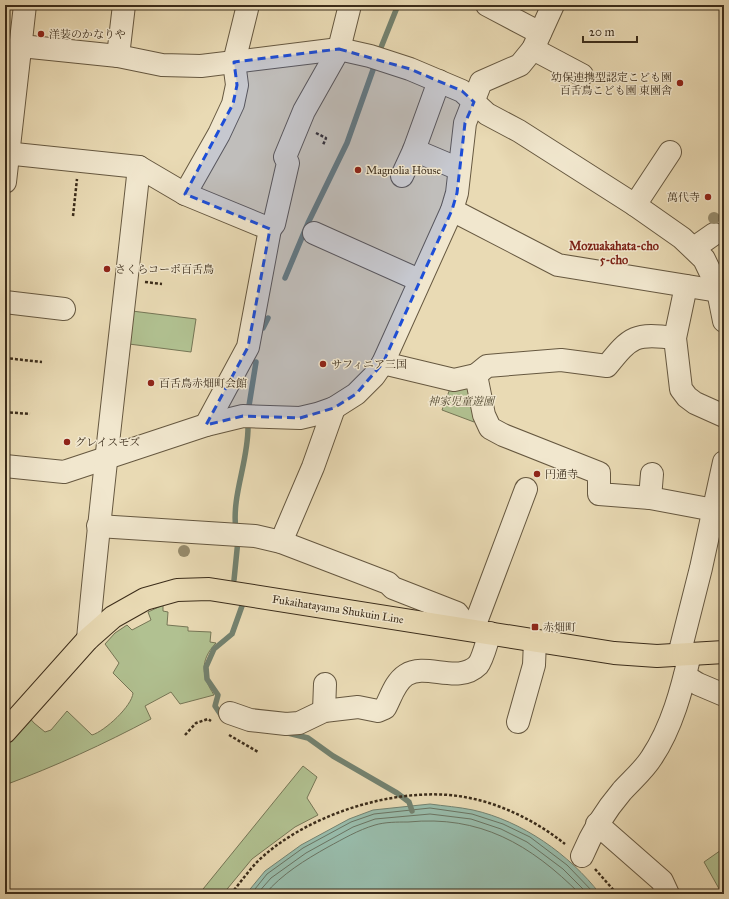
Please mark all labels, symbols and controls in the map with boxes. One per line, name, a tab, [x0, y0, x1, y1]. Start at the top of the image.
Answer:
scale bar	[583, 18, 637, 44]
text: 20 m	[589, 25, 615, 39]
place label: 洋装のかなりや	[49, 28, 126, 41]
marker: 洋装のかなりや	[36, 29, 46, 39]
place label: 幼保連携型認定こども園 百舌鳥こども園 東園舎	[551, 71, 672, 97]
marker: 幼保連携型認定こども園 百舌鳥こども園 東園舎	[675, 78, 685, 88]
place label: Magnolia House	[366, 164, 442, 177]
marker: Magnolia House	[353, 165, 363, 175]
place label: 萬代寺	[667, 191, 700, 204]
marker: 萬代寺	[703, 192, 713, 202]
district label: Mozuakahata-cho 5-cho	[569, 239, 659, 267]
place label: さくらコーポ百舌鳥	[115, 263, 214, 276]
marker: さくらコーポ百舌鳥	[102, 264, 112, 274]
place label: サフィニア三国	[331, 358, 407, 371]
marker: サフィニア三国	[318, 359, 328, 369]
place label: 百舌鳥赤畑町会館	[159, 377, 247, 390]
marker: 百舌鳥赤畑町会館	[146, 378, 156, 388]
park label: 神家児童遊園	[428, 395, 496, 408]
place label: グレイスモズ	[75, 436, 140, 449]
marker: グレイスモズ	[62, 437, 72, 447]
place label: 円通寺	[545, 468, 578, 481]
marker: 円通寺	[532, 469, 542, 479]
street label: Fukaihatayama Shukuin Line	[271, 593, 405, 626]
place label: 赤畑町	[543, 621, 576, 634]
marker: 赤畑町	[530, 622, 540, 632]

